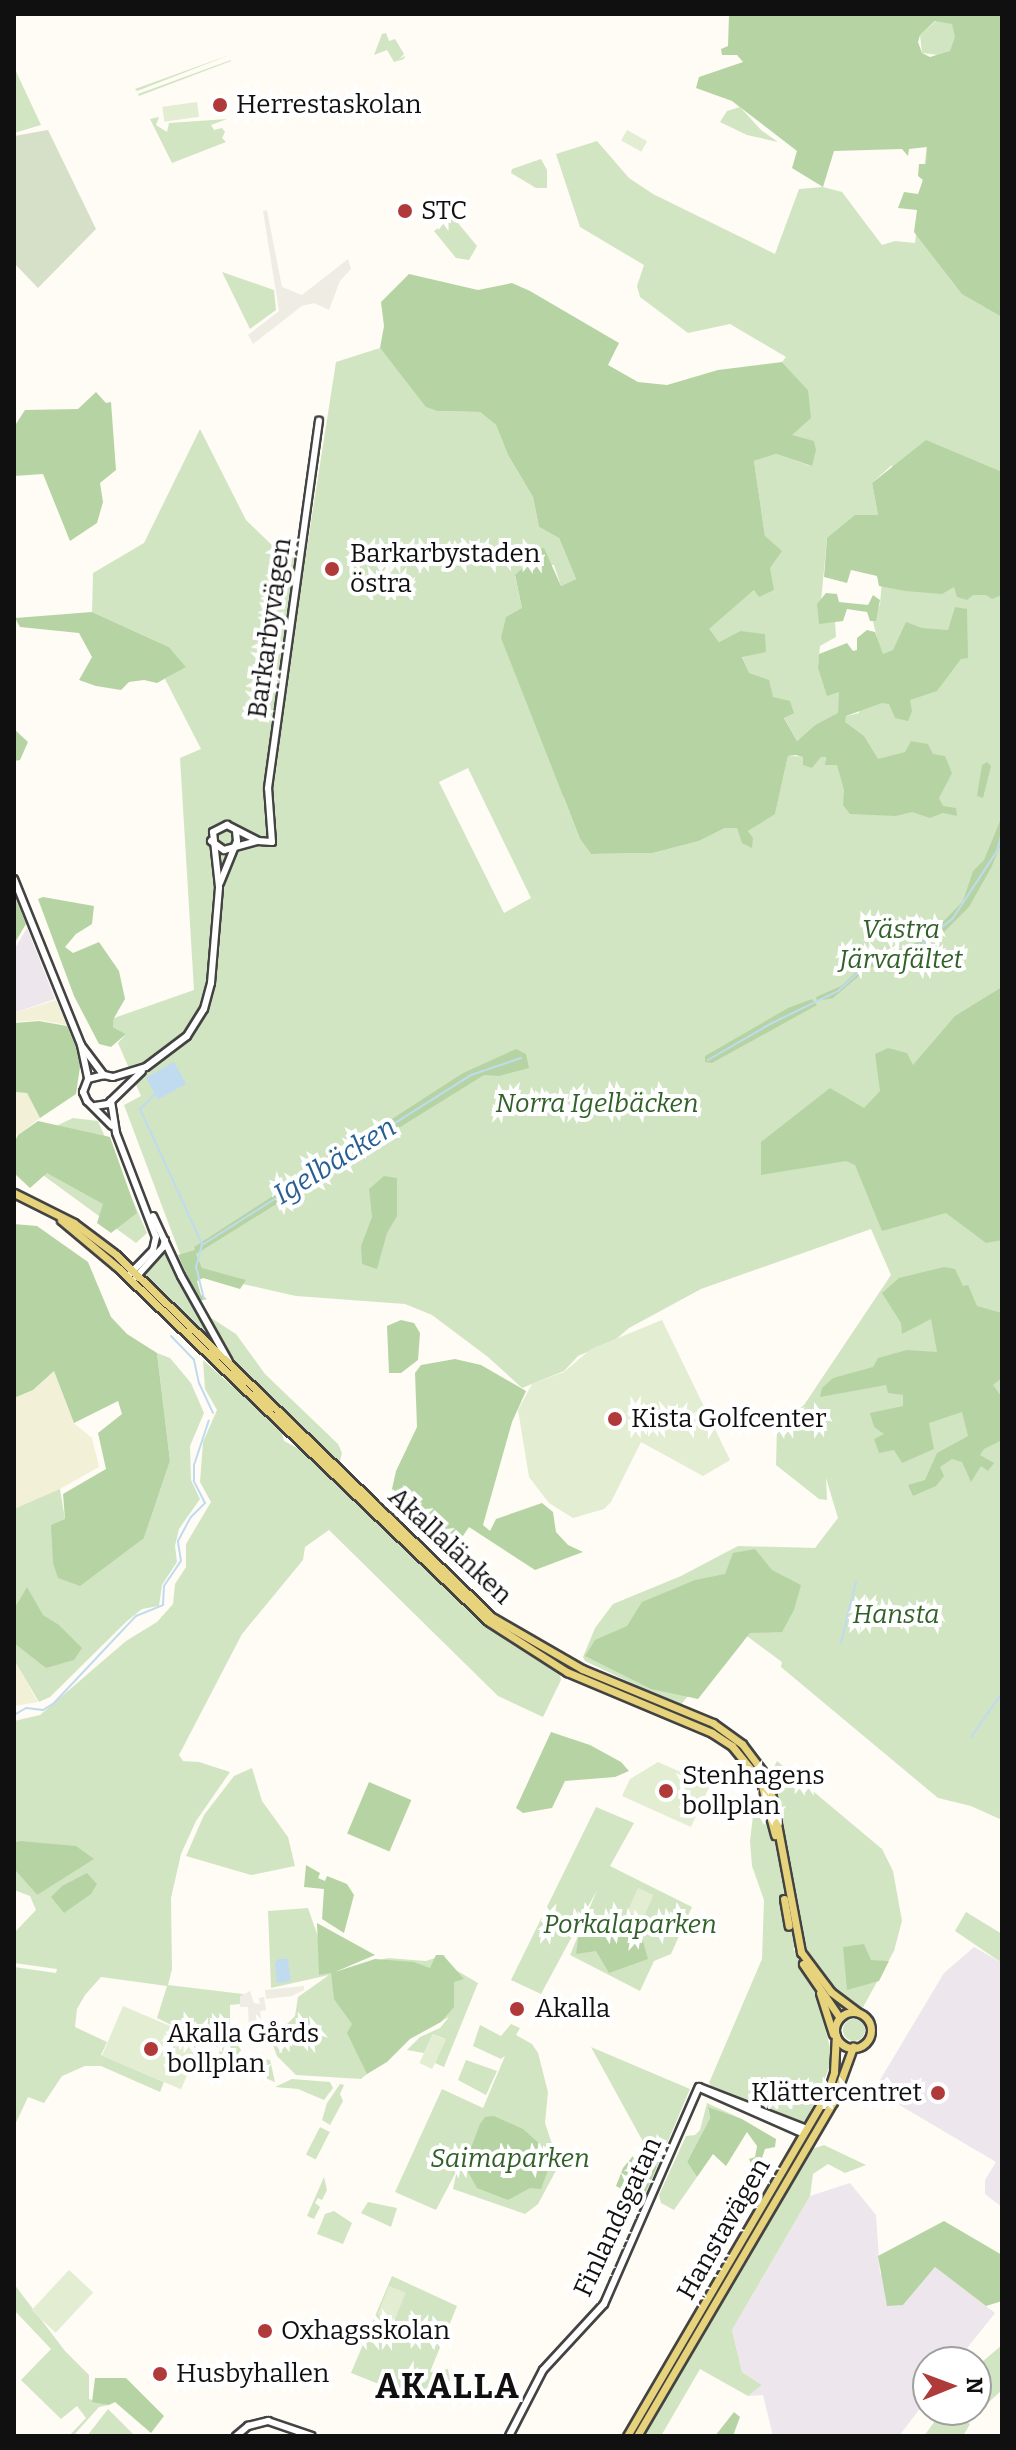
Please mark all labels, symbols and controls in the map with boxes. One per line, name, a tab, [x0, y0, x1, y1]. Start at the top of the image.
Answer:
place label: Herrestaskolan	[236, 89, 422, 121]
marker: Herrestaskolan	[211, 96, 229, 114]
place label: STC	[421, 195, 467, 227]
marker: STC	[396, 202, 414, 220]
street label: Barkarbyvägen	[242, 536, 298, 720]
place label: Barkarbystaden östra	[350, 538, 540, 600]
marker: Barkarbystaden östra	[321, 558, 343, 580]
park label: Västra Järvafältet	[839, 914, 963, 976]
park label: Norra Igelbäcken	[496, 1088, 698, 1120]
water label: Igelbäcken	[268, 1110, 402, 1212]
place label: Kista Golfcenter	[631, 1403, 826, 1435]
marker: Kista Golfcenter	[606, 1410, 624, 1428]
street label: Akallalänken	[382, 1481, 518, 1611]
park label: Hansta	[853, 1599, 939, 1631]
place label: Stenhagens bollplan	[682, 1760, 825, 1822]
marker: Stenhagens bollplan	[657, 1782, 675, 1800]
park label: Porkalaparken	[543, 1909, 717, 1941]
place label: Akalla	[535, 1993, 610, 2025]
marker: Akalla	[506, 1998, 528, 2020]
place label: Akalla Gårds bollplan	[167, 2018, 319, 2080]
marker: Akalla Gårds bollplan	[142, 2040, 160, 2058]
place label: Klättercentret	[751, 2077, 922, 2109]
marker: Klättercentret	[929, 2084, 947, 2102]
street label: Finlandsgatan	[567, 2132, 669, 2302]
park label: Saimaparken	[430, 2143, 590, 2175]
street label: Hanstavägen	[671, 2153, 777, 2305]
place label: Oxhagsskolan	[281, 2315, 450, 2347]
marker: Oxhagsskolan	[256, 2322, 274, 2340]
north arrow	[912, 2346, 992, 2426]
place label: Husbyhallen	[176, 2358, 329, 2390]
marker: Husbyhallen	[151, 2365, 169, 2383]
district label: AKALLA	[375, 2367, 521, 2407]
text: N	[961, 2377, 988, 2394]

